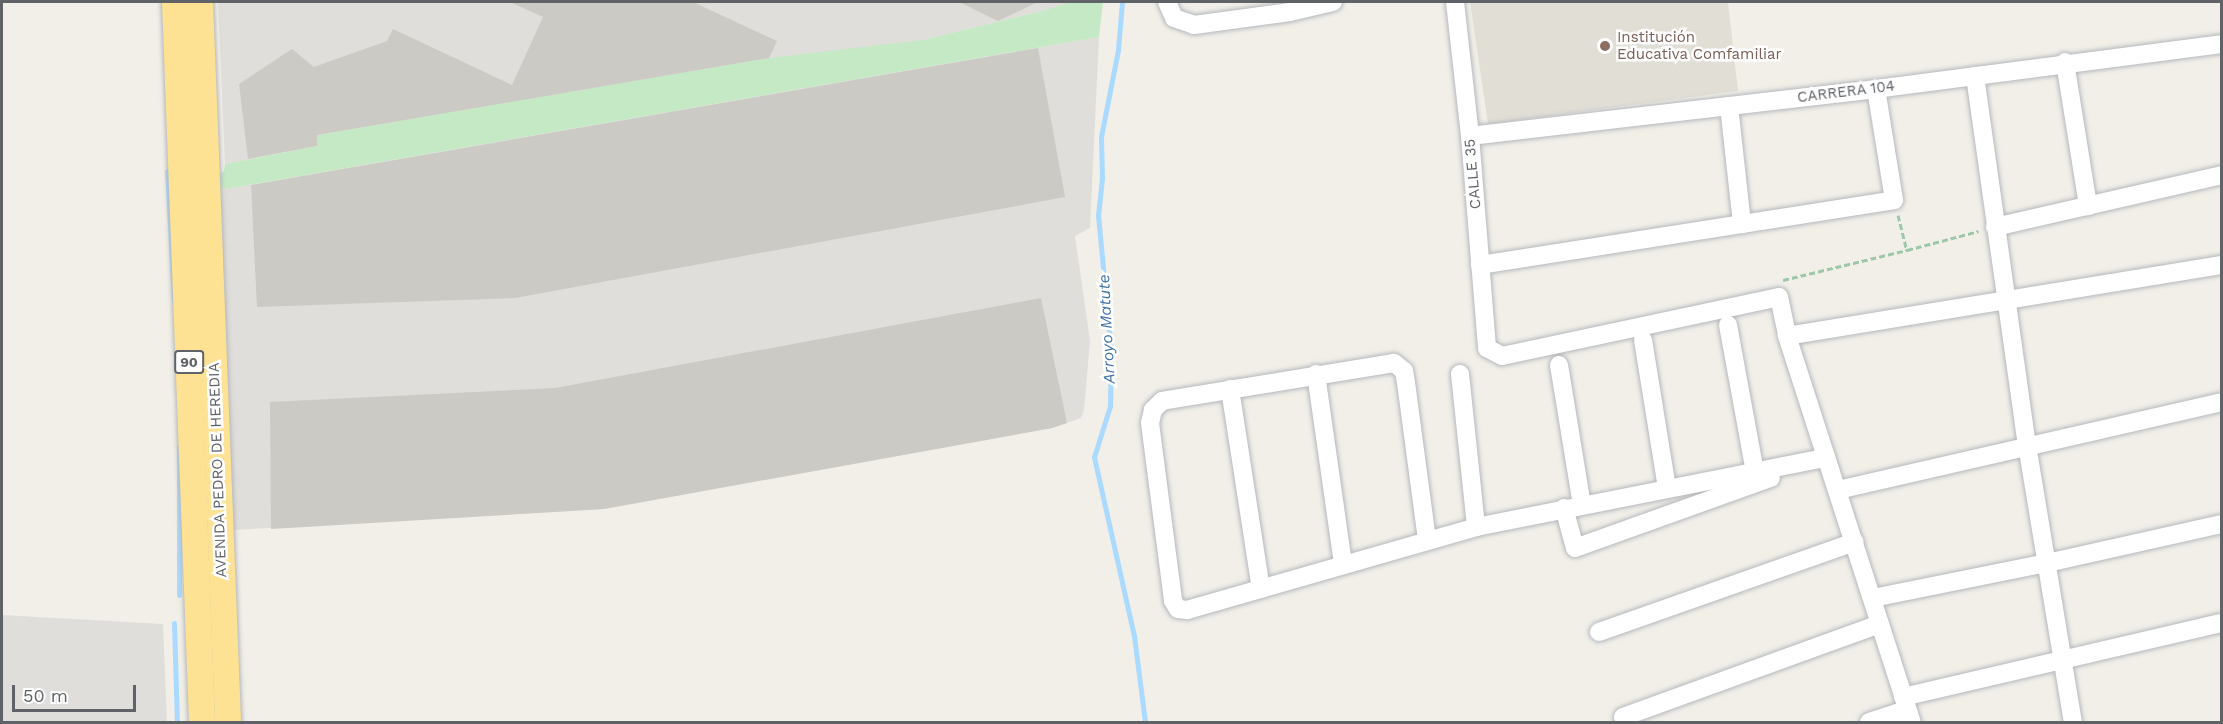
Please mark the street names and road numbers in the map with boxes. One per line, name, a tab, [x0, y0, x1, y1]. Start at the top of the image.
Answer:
street label: CARRERA 104	[1796, 77, 1896, 107]
street label: CALLE 35	[1461, 138, 1485, 210]
road number: 90	[174, 351, 204, 373]
street label: AVENIDA PEDRO DE HEREDIA	[205, 362, 231, 578]

